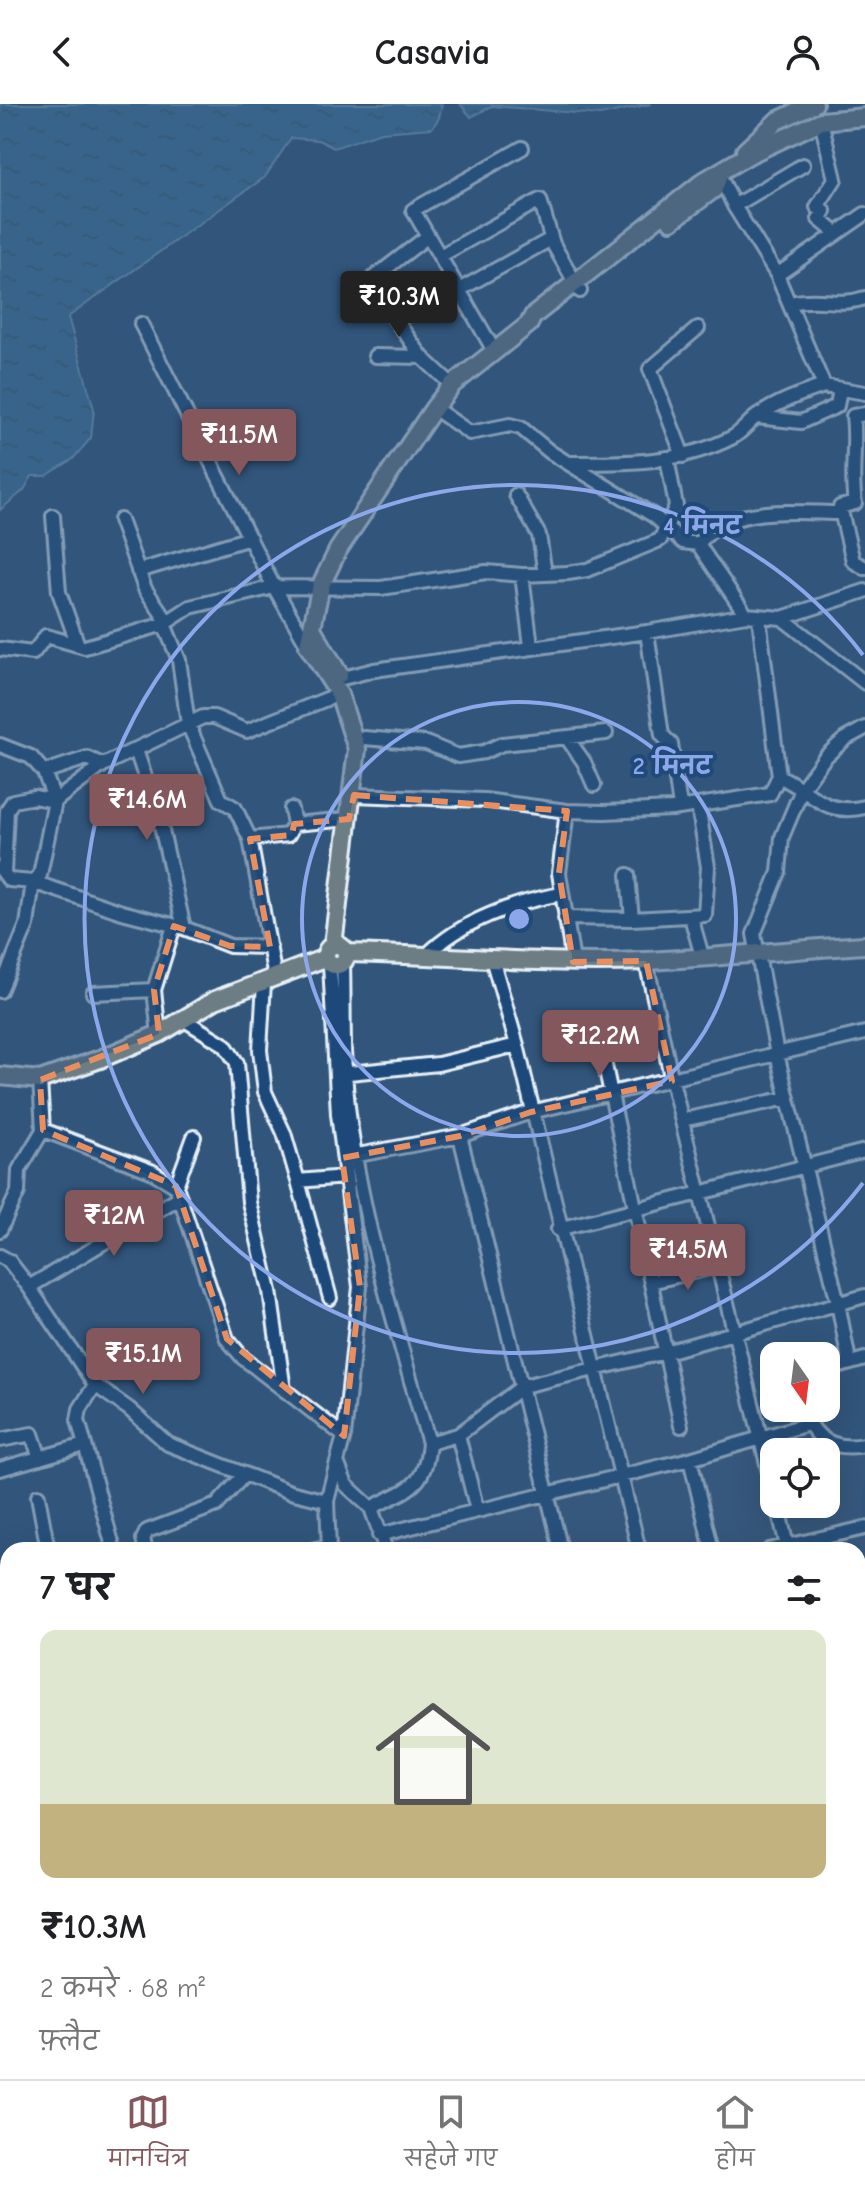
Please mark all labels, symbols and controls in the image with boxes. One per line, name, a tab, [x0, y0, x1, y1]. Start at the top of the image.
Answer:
icon: back	[40, 30, 84, 74]
icon: person	[781, 30, 825, 74]
text: Casavia	[375, 32, 490, 73]
pin: ₹10.3M	[334, 271, 464, 339]
text: ₹10.3M	[358, 282, 440, 312]
pin: ₹11.5M	[174, 409, 304, 477]
text: ₹11.5M	[200, 420, 278, 450]
text: 4 मिनट	[663, 506, 743, 540]
text: 2 मिनट	[633, 746, 714, 780]
pin: ₹14.6M	[82, 774, 212, 842]
text: ₹14.6M	[107, 785, 187, 815]
centre of rings	[505, 905, 533, 933]
pin: ₹12.2M	[535, 1010, 665, 1078]
text: ₹12.2M	[560, 1021, 640, 1051]
pin: ₹12M	[67, 1190, 161, 1258]
text: ₹12M	[83, 1201, 145, 1231]
pin: ₹14.5M	[623, 1224, 753, 1292]
text: ₹14.5M	[648, 1235, 728, 1265]
pin: ₹15.1M	[78, 1328, 208, 1396]
text: ₹15.1M	[104, 1339, 182, 1369]
north arrow	[760, 1342, 840, 1422]
map controls	[760, 1342, 840, 1518]
button: locate	[760, 1438, 840, 1518]
text: 7 घर	[40, 1568, 113, 1608]
icon: filters	[782, 1568, 826, 1612]
icon: home	[361, 1682, 505, 1826]
text: ₹10.3M	[40, 1907, 146, 1947]
text: 2 कमरे · 68 m²	[40, 1974, 205, 2004]
text: फ़्लैट	[40, 2027, 99, 2057]
tab: मानचित्र	[108, 2090, 189, 2183]
tab: सहेजे गए	[404, 2090, 497, 2183]
tab: होम	[713, 2090, 757, 2183]

